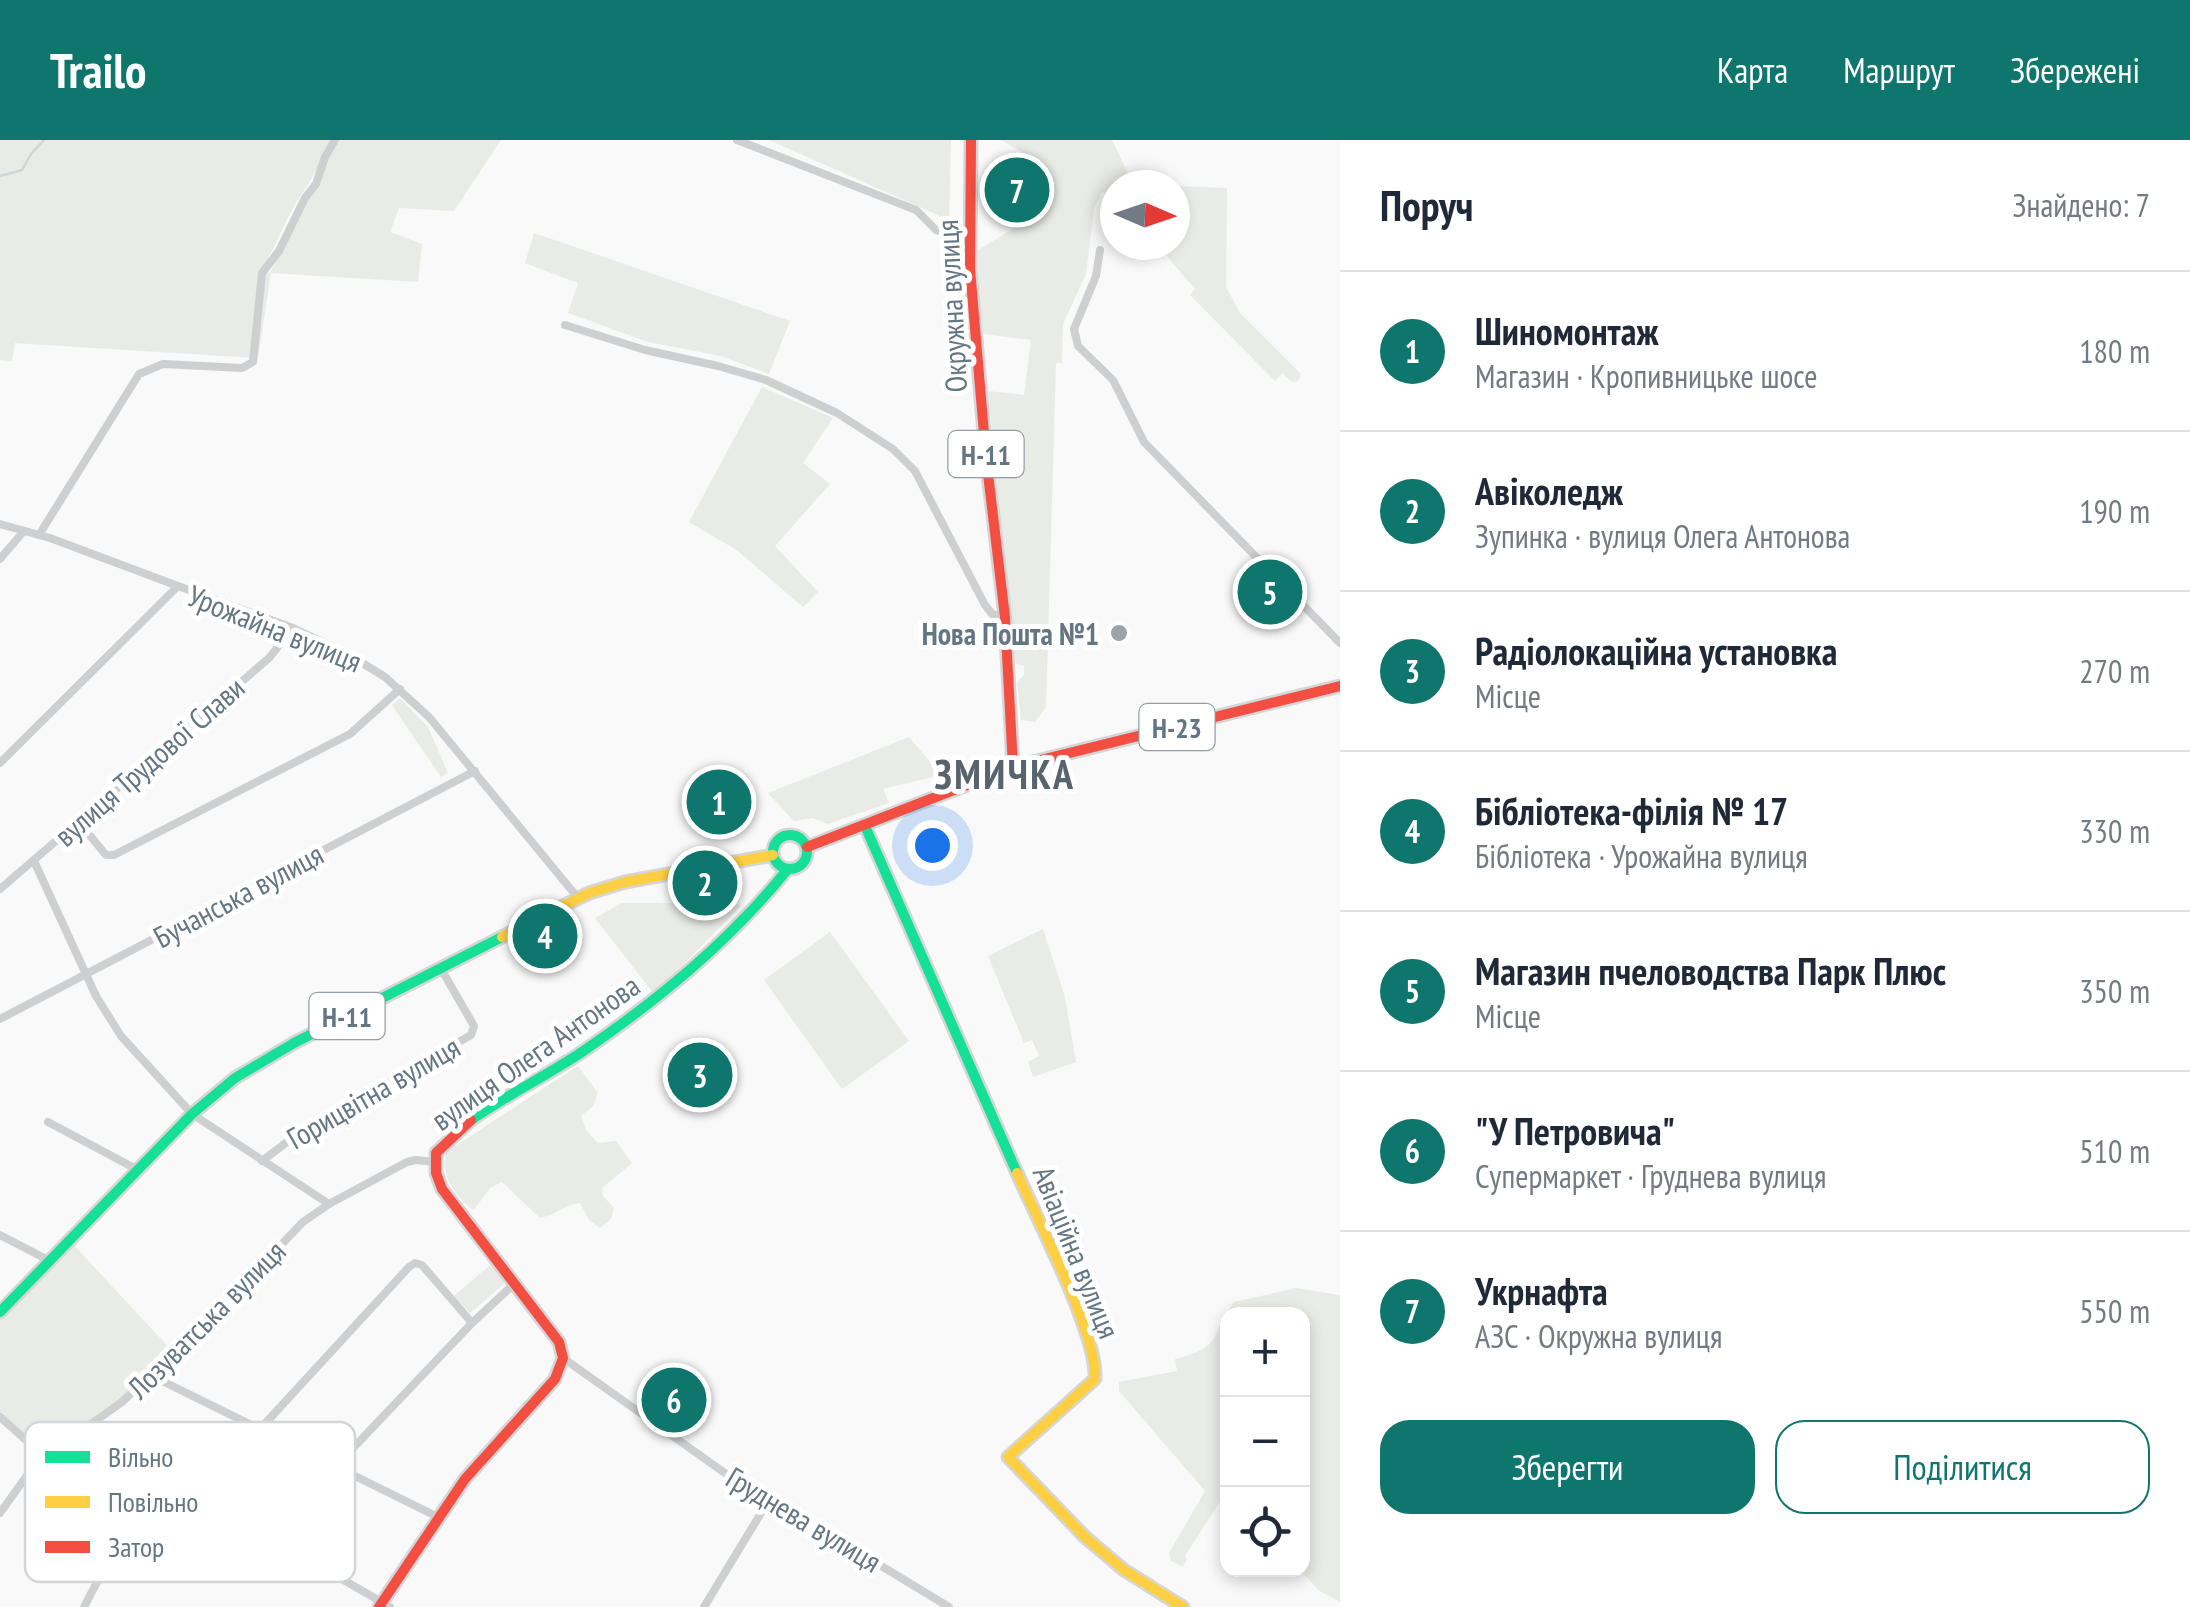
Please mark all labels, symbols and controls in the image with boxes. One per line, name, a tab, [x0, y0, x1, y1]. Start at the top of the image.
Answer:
text: Trailo	[50, 39, 146, 101]
text: Карта	[1717, 47, 1788, 93]
text: Маршрут	[1843, 47, 1955, 93]
text: Збережені	[2010, 47, 2140, 93]
pin: 7	[984, 152, 1050, 228]
north arrow	[1100, 170, 1190, 260]
text: Поруч	[1380, 178, 1473, 233]
text: Знайдено: 7	[2013, 184, 2150, 226]
street label: Окружна вулиця	[927, 219, 975, 393]
text: Шиномонтаж	[1475, 306, 1659, 355]
text: 1	[1405, 330, 1420, 372]
text: 180 m	[2079, 330, 2150, 372]
text: Магазин · Кропивницьке шосе	[1475, 355, 1817, 397]
road number: Н-11	[948, 431, 1024, 477]
text: Авіколедж	[1475, 466, 1623, 515]
text: 2	[1405, 490, 1420, 532]
text: 190 m	[2079, 490, 2150, 532]
text: Зупинка · вулиця Олега Антонова	[1475, 515, 1850, 557]
pin: 5	[1238, 554, 1302, 630]
street label: Урожайна вулиця	[182, 575, 368, 681]
place label: Нова Пошта №1	[922, 614, 1099, 653]
marker: Нова Пошта №1	[1108, 622, 1130, 644]
text: Радіолокаційна установка	[1475, 626, 1837, 675]
text: 3	[1405, 650, 1420, 692]
text: 270 m	[2079, 650, 2150, 692]
street label: вулиця Трудової Слави	[46, 668, 252, 854]
text: Місце	[1475, 675, 1541, 717]
road number: Н-23	[1140, 704, 1214, 750]
district label: ЗМИЧКА	[934, 748, 1076, 800]
pin: 1	[686, 764, 752, 840]
text: Бібліотека-філія № 17	[1475, 786, 1788, 835]
text: 4	[1405, 810, 1420, 852]
text: 330 m	[2079, 810, 2150, 852]
your location	[907, 820, 958, 871]
street label: Бучанська вулиця	[146, 834, 330, 956]
text: Бібліотека · Урожайна вулиця	[1475, 835, 1808, 877]
pin: 2	[672, 846, 738, 920]
pin: 4	[512, 898, 578, 974]
text: Магазин пчеловодства Парк Плюс	[1475, 946, 1946, 995]
street label: вулиця Олега Антонова	[423, 966, 647, 1138]
text: 5	[1405, 970, 1420, 1012]
text: 350 m	[2079, 970, 2150, 1012]
road number: Н-11	[310, 993, 384, 1039]
text: Місце	[1475, 995, 1541, 1037]
street label: Горицвітна вулиця	[280, 1027, 466, 1157]
pin: 3	[668, 1038, 732, 1112]
text: "У Петровича"	[1475, 1106, 1675, 1155]
text: 6	[1405, 1130, 1420, 1172]
text: 510 m	[2079, 1130, 2150, 1172]
text: Супермаркет · Груднева вулиця	[1475, 1155, 1826, 1197]
street label: Авіаційна вулиця	[1025, 1160, 1129, 1344]
street label: Лозуватська вулиця	[118, 1232, 293, 1407]
text: Укрнафта	[1475, 1266, 1608, 1315]
text: 7	[1405, 1290, 1420, 1332]
text: 550 m	[2079, 1290, 2150, 1332]
map controls	[1220, 1307, 1310, 1577]
button: +	[1220, 1307, 1310, 1397]
text: АЗС · Окружна вулиця	[1475, 1315, 1722, 1357]
pin: 6	[642, 1362, 706, 1438]
button: −	[1220, 1397, 1310, 1487]
button: Зберегти	[1380, 1420, 1755, 1514]
button: Поділитися	[1775, 1420, 2150, 1514]
legend	[25, 1422, 355, 1582]
text: Вільно	[108, 1438, 173, 1475]
street label: Груднева вулиця	[719, 1457, 889, 1581]
text: Повільно	[108, 1483, 198, 1520]
button: locate	[1220, 1487, 1310, 1577]
text: Затор	[108, 1528, 164, 1565]

